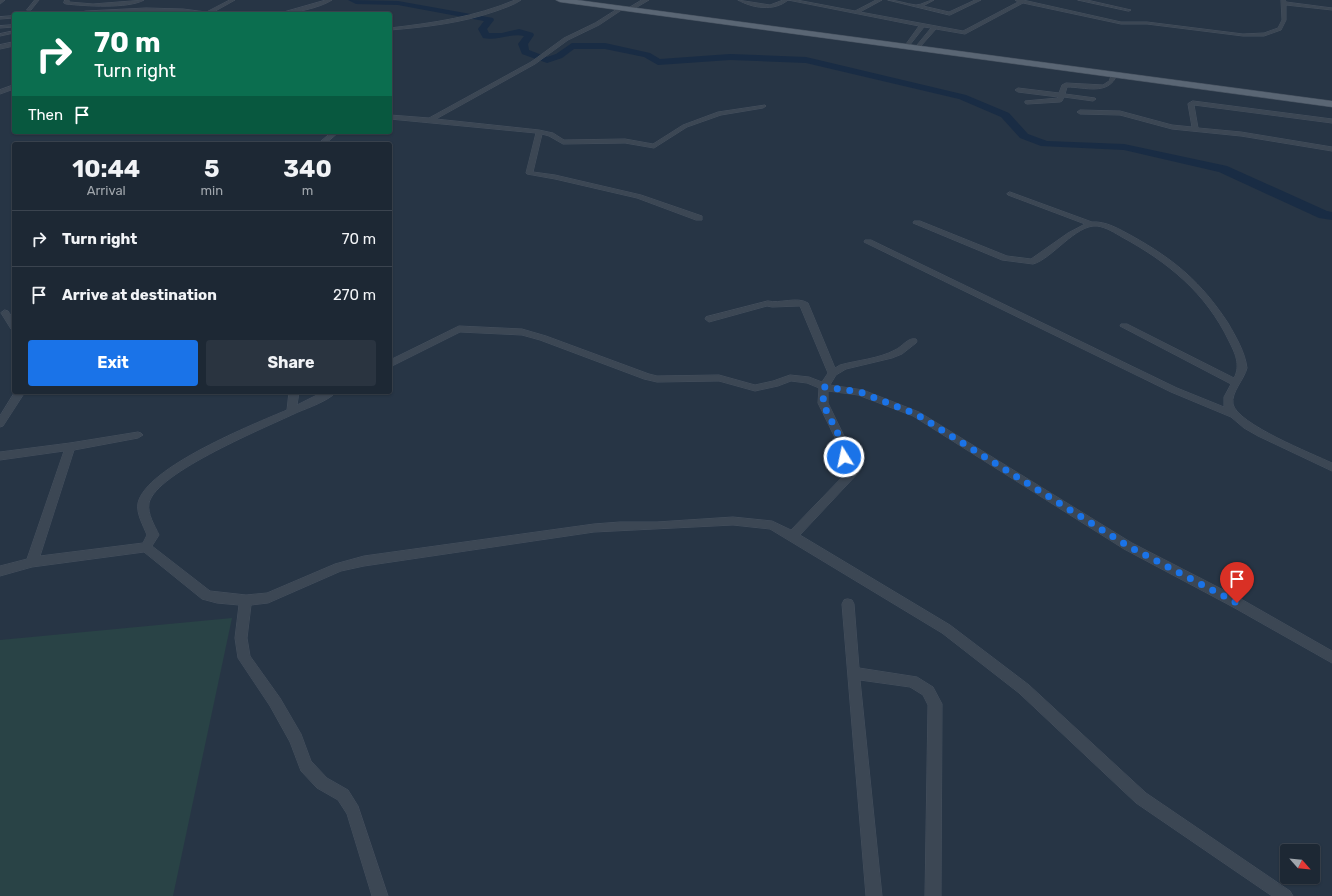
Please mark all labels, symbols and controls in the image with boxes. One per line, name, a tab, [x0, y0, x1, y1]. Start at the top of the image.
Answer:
text: 70 m	[94, 26, 161, 59]
icon: right	[28, 28, 80, 80]
text: Turn right	[94, 60, 176, 82]
icon: arrive	[71, 104, 93, 126]
text: Then	[28, 106, 63, 124]
text: 10:44	[72, 155, 140, 183]
text: 5	[204, 155, 220, 183]
text: 340	[283, 155, 332, 183]
text: Arrival	[87, 183, 126, 198]
text: min	[200, 183, 223, 198]
text: m	[302, 183, 313, 198]
icon: right	[28, 228, 50, 250]
text: Turn right	[62, 230, 137, 248]
text: 70 m	[342, 230, 376, 248]
icon: arrive	[28, 284, 50, 306]
text: Arrive at destination	[62, 286, 217, 304]
text: 270 m	[333, 286, 376, 304]
button: Exit	[28, 340, 198, 386]
button: Share	[206, 340, 376, 386]
position arrow	[823, 436, 865, 478]
pin	[1220, 562, 1254, 603]
icon: arrive	[1226, 568, 1248, 590]
north arrow	[1280, 844, 1320, 884]
map controls	[1280, 844, 1320, 884]

